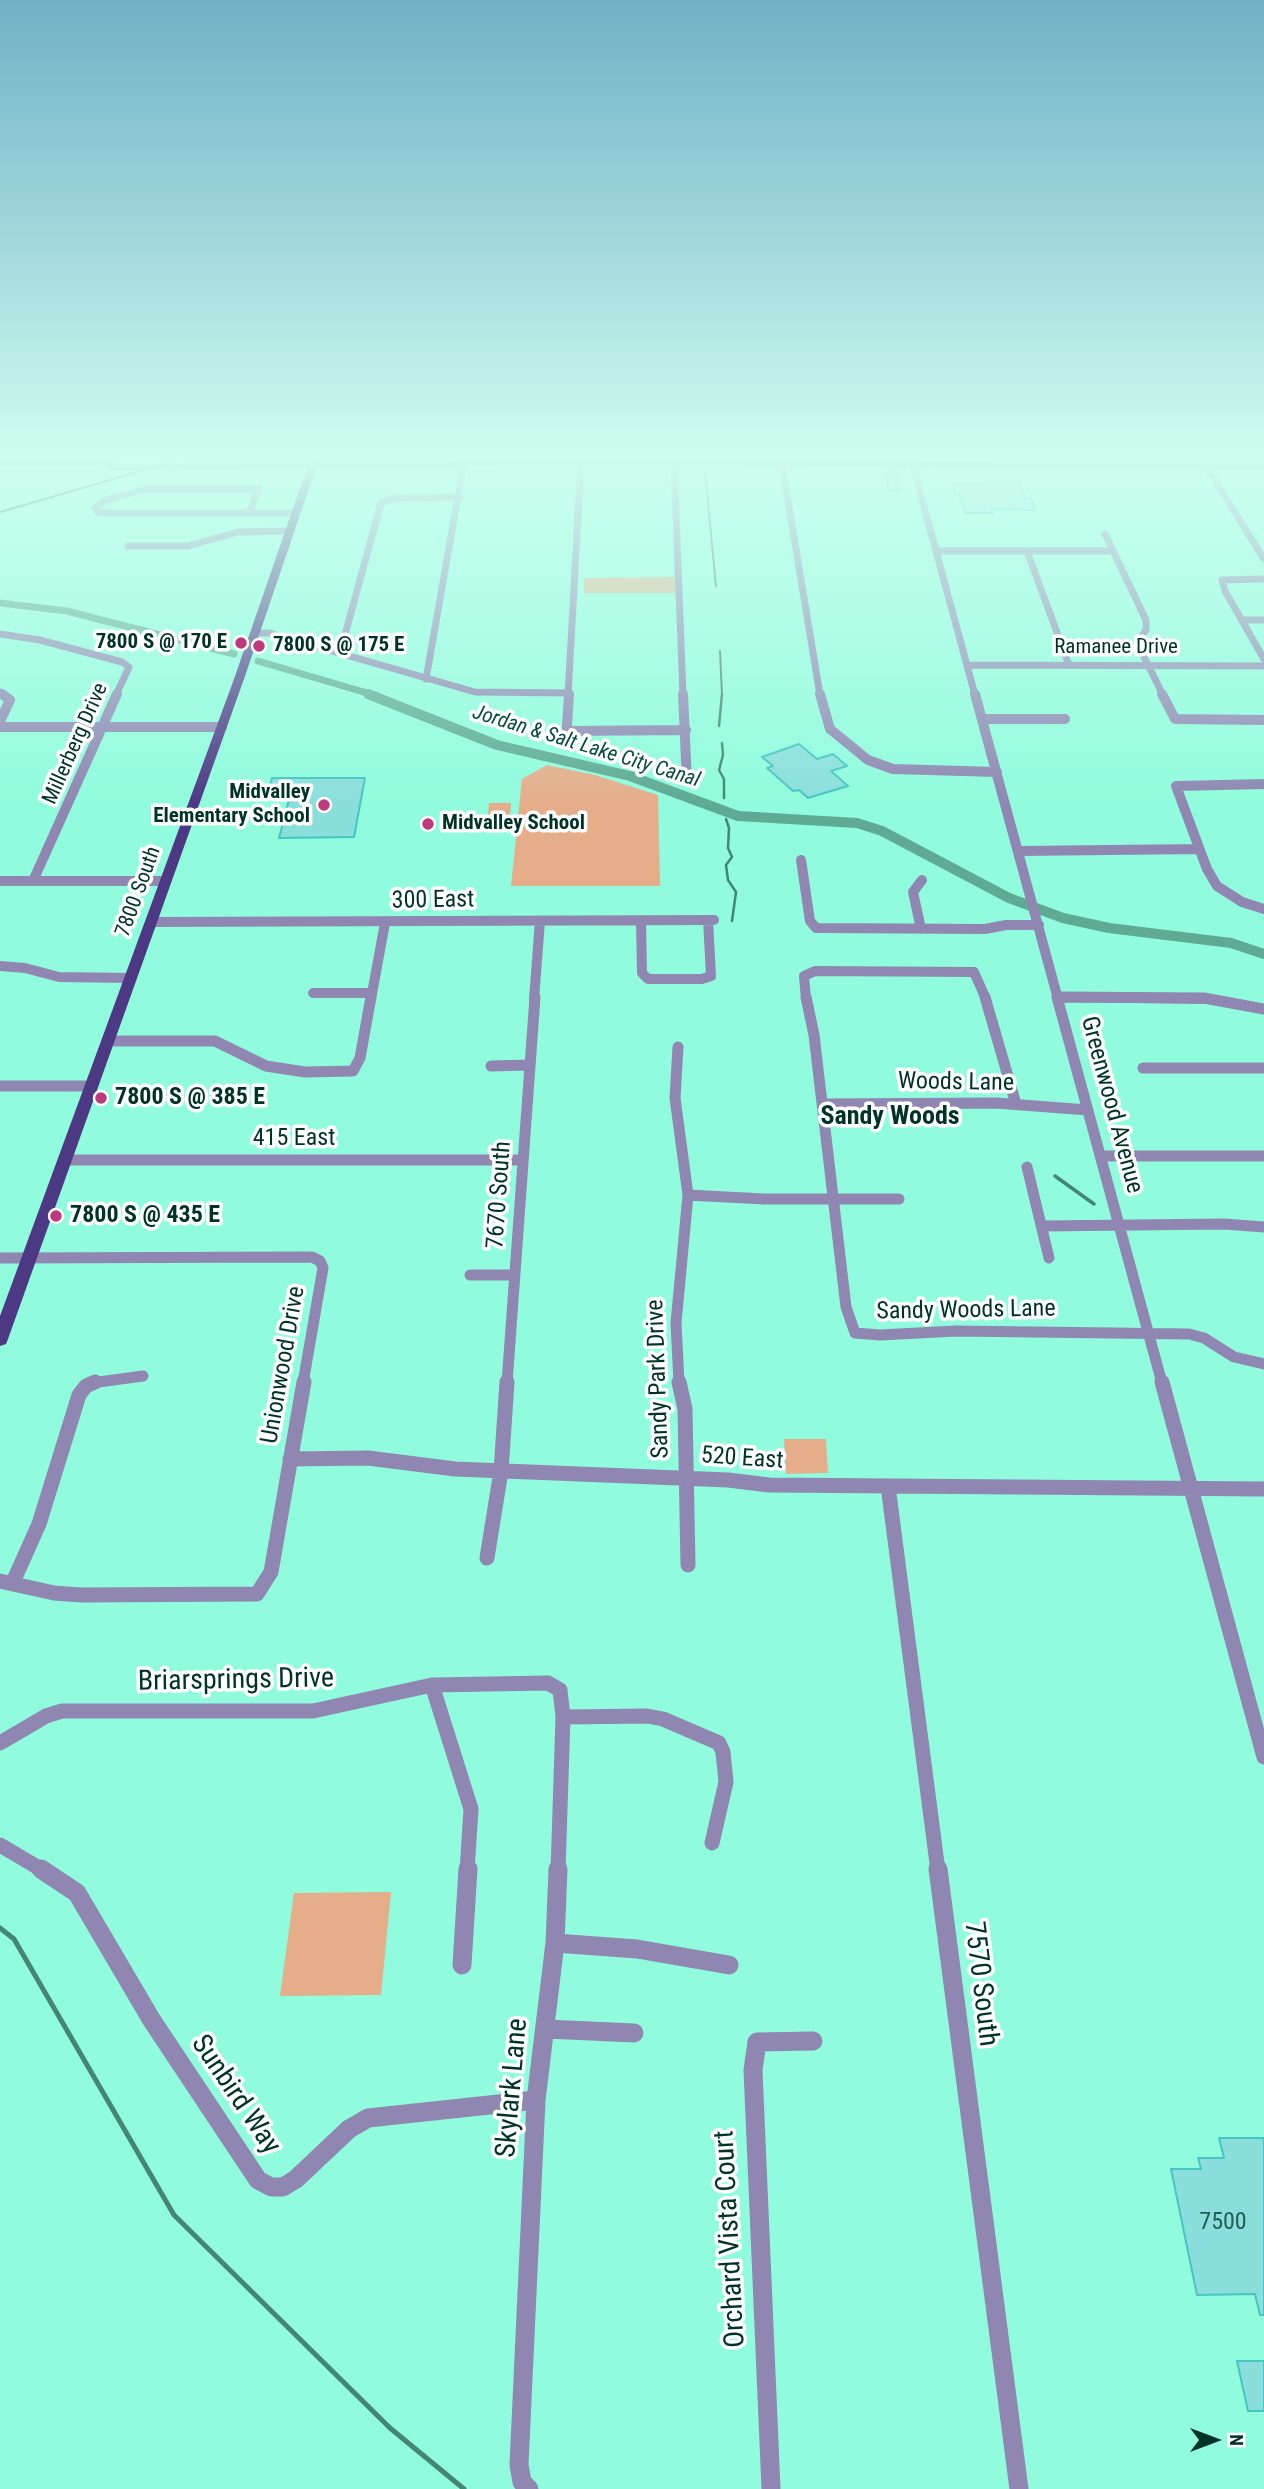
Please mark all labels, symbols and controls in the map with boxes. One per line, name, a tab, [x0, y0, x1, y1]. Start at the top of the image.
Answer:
place label: 7800 S @ 170 E	[96, 630, 227, 656]
place label: 7800 S @ 175 E	[273, 633, 404, 659]
marker: 7800 S @ 170 E	[233, 635, 249, 651]
street label: Ramanee Drive	[1054, 635, 1178, 661]
marker: 7800 S @ 175 E	[251, 638, 267, 654]
street label: Millerberg Drive	[38, 679, 114, 809]
water label: Jordan & Salt Lake City Canal	[469, 700, 703, 794]
place label: Midvalley Elementary School	[153, 780, 310, 830]
marker: Midvalley Elementary School	[316, 797, 332, 813]
place label: Midvalley School	[442, 811, 585, 837]
marker: Midvalley School	[420, 816, 436, 832]
street label: 7800 South	[111, 843, 167, 941]
street label: 300 East	[391, 886, 475, 916]
street label: Greenwood Avenue	[1074, 1014, 1148, 1196]
street label: Woods Lane	[898, 1068, 1014, 1098]
place label: 7800 S @ 385 E	[115, 1084, 265, 1112]
marker: 7800 S @ 385 E	[93, 1090, 109, 1106]
district label: Sandy Woods	[820, 1101, 960, 1133]
street label: 415 East	[253, 1125, 335, 1153]
street label: 7670 South	[482, 1140, 518, 1250]
place label: 7800 S @ 435 E	[70, 1202, 220, 1230]
marker: 7800 S @ 435 E	[48, 1208, 64, 1224]
street label: Unionwood Drive	[256, 1284, 312, 1446]
street label: Sandy Woods Lane	[876, 1295, 1056, 1327]
street label: Sandy Park Drive	[642, 1299, 676, 1459]
street label: 520 East	[700, 1442, 784, 1476]
street label: Briarsprings Drive	[138, 1662, 334, 1700]
street label: 7570 South	[956, 1920, 1004, 2048]
street label: Skylark Lane	[490, 2017, 536, 2159]
street label: Sunbird Way	[183, 2029, 287, 2161]
street label: Orchard Vista Court	[709, 2130, 753, 2348]
house number: 7500	[1199, 2209, 1247, 2237]
north arrow	[1180, 2405, 1250, 2475]
text: N	[1225, 2434, 1248, 2446]

